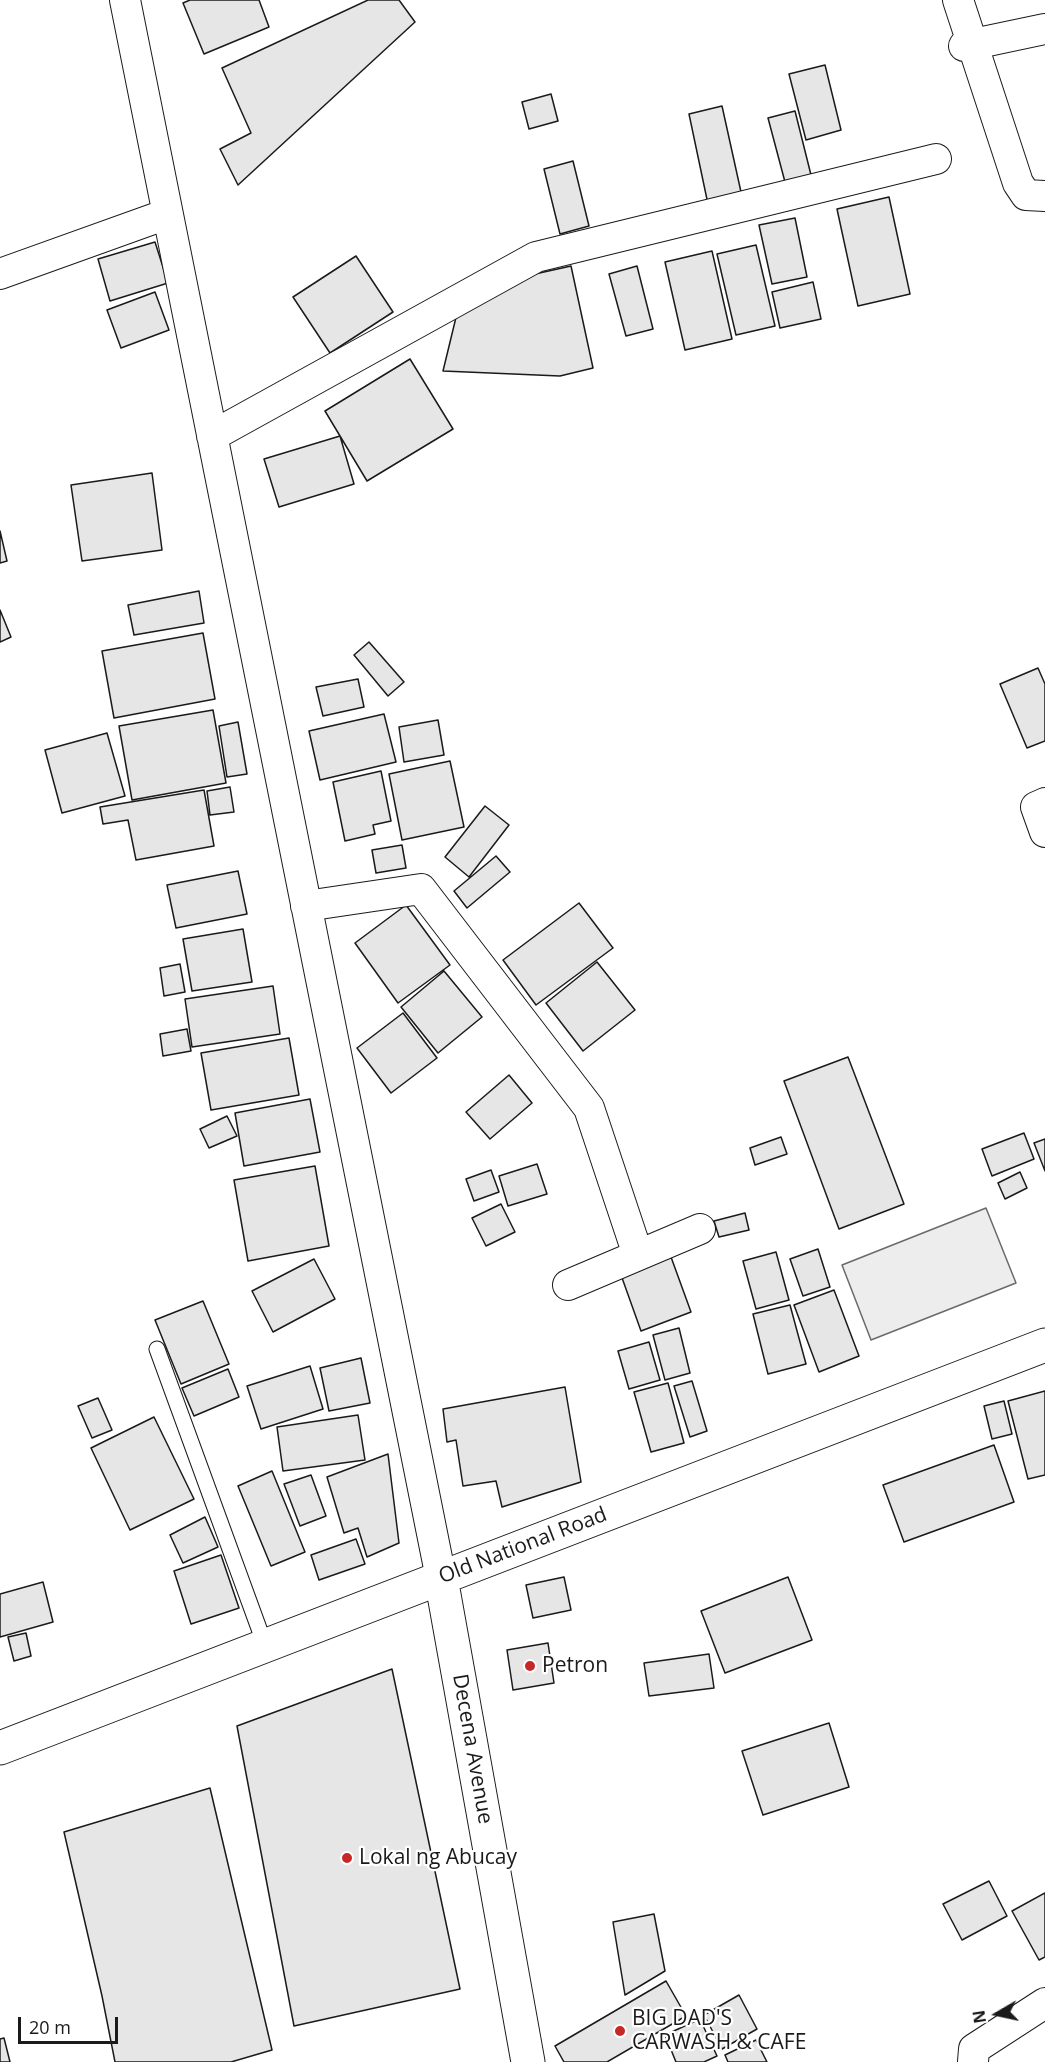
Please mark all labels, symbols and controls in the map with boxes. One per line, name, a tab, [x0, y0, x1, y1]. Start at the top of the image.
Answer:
street label: Old National Road	[435, 1502, 611, 1590]
place label: Petron	[542, 1653, 608, 1679]
marker: Petron	[523, 1659, 537, 1673]
street label: Decena Avenue	[446, 1672, 498, 1826]
place label: Lokal ng Abucay	[359, 1845, 517, 1871]
marker: Lokal ng Abucay	[340, 1851, 354, 1865]
north arrow	[967, 1984, 1027, 2044]
scale bar	[21, 2005, 122, 2043]
place label: BIG DAD'S CARWASH & CAFE	[632, 2006, 806, 2056]
text: N	[967, 2009, 991, 2025]
text: 20 m	[29, 2015, 71, 2039]
marker: BIG DAD'S CARWASH & CAFE	[613, 2024, 627, 2038]

